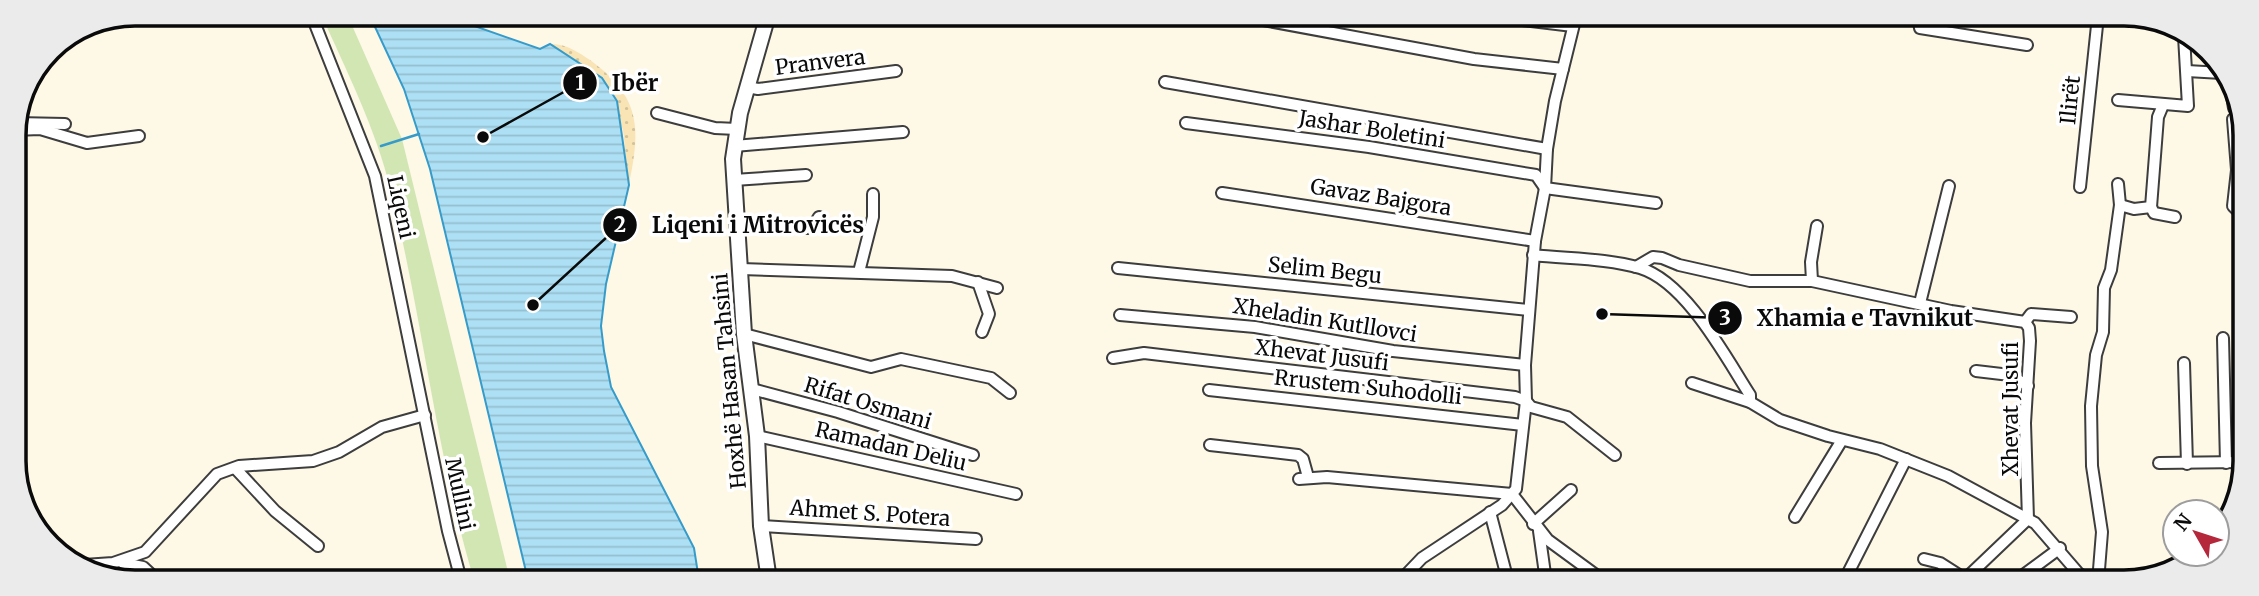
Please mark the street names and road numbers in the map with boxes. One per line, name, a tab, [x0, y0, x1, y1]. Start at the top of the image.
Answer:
street label: Pranvera	[773, 43, 867, 81]
street label: Ilirët	[2054, 74, 2086, 126]
street label: Jashar Boletini	[1296, 104, 1447, 154]
street label: Liqeni	[381, 173, 421, 241]
street label: Gavaz Bajgora	[1309, 173, 1453, 221]
street label: Selim Begu	[1267, 251, 1383, 289]
street label: Hoxhë Hasan Tahsini	[706, 272, 752, 490]
street label: Xheladin Kutllovci	[1231, 292, 1419, 348]
street label: Xhevat Jusufi	[1253, 333, 1391, 377]
street label: Xhevat Jusufi	[1997, 342, 2024, 476]
street label: Rrustem Suhodolli	[1273, 364, 1463, 410]
street label: Rifat Osmani	[801, 371, 935, 435]
street label: Ramadan Deliu	[813, 415, 969, 477]
street label: Mullini	[439, 455, 481, 533]
street label: Ahmet S. Potera	[788, 494, 951, 532]

